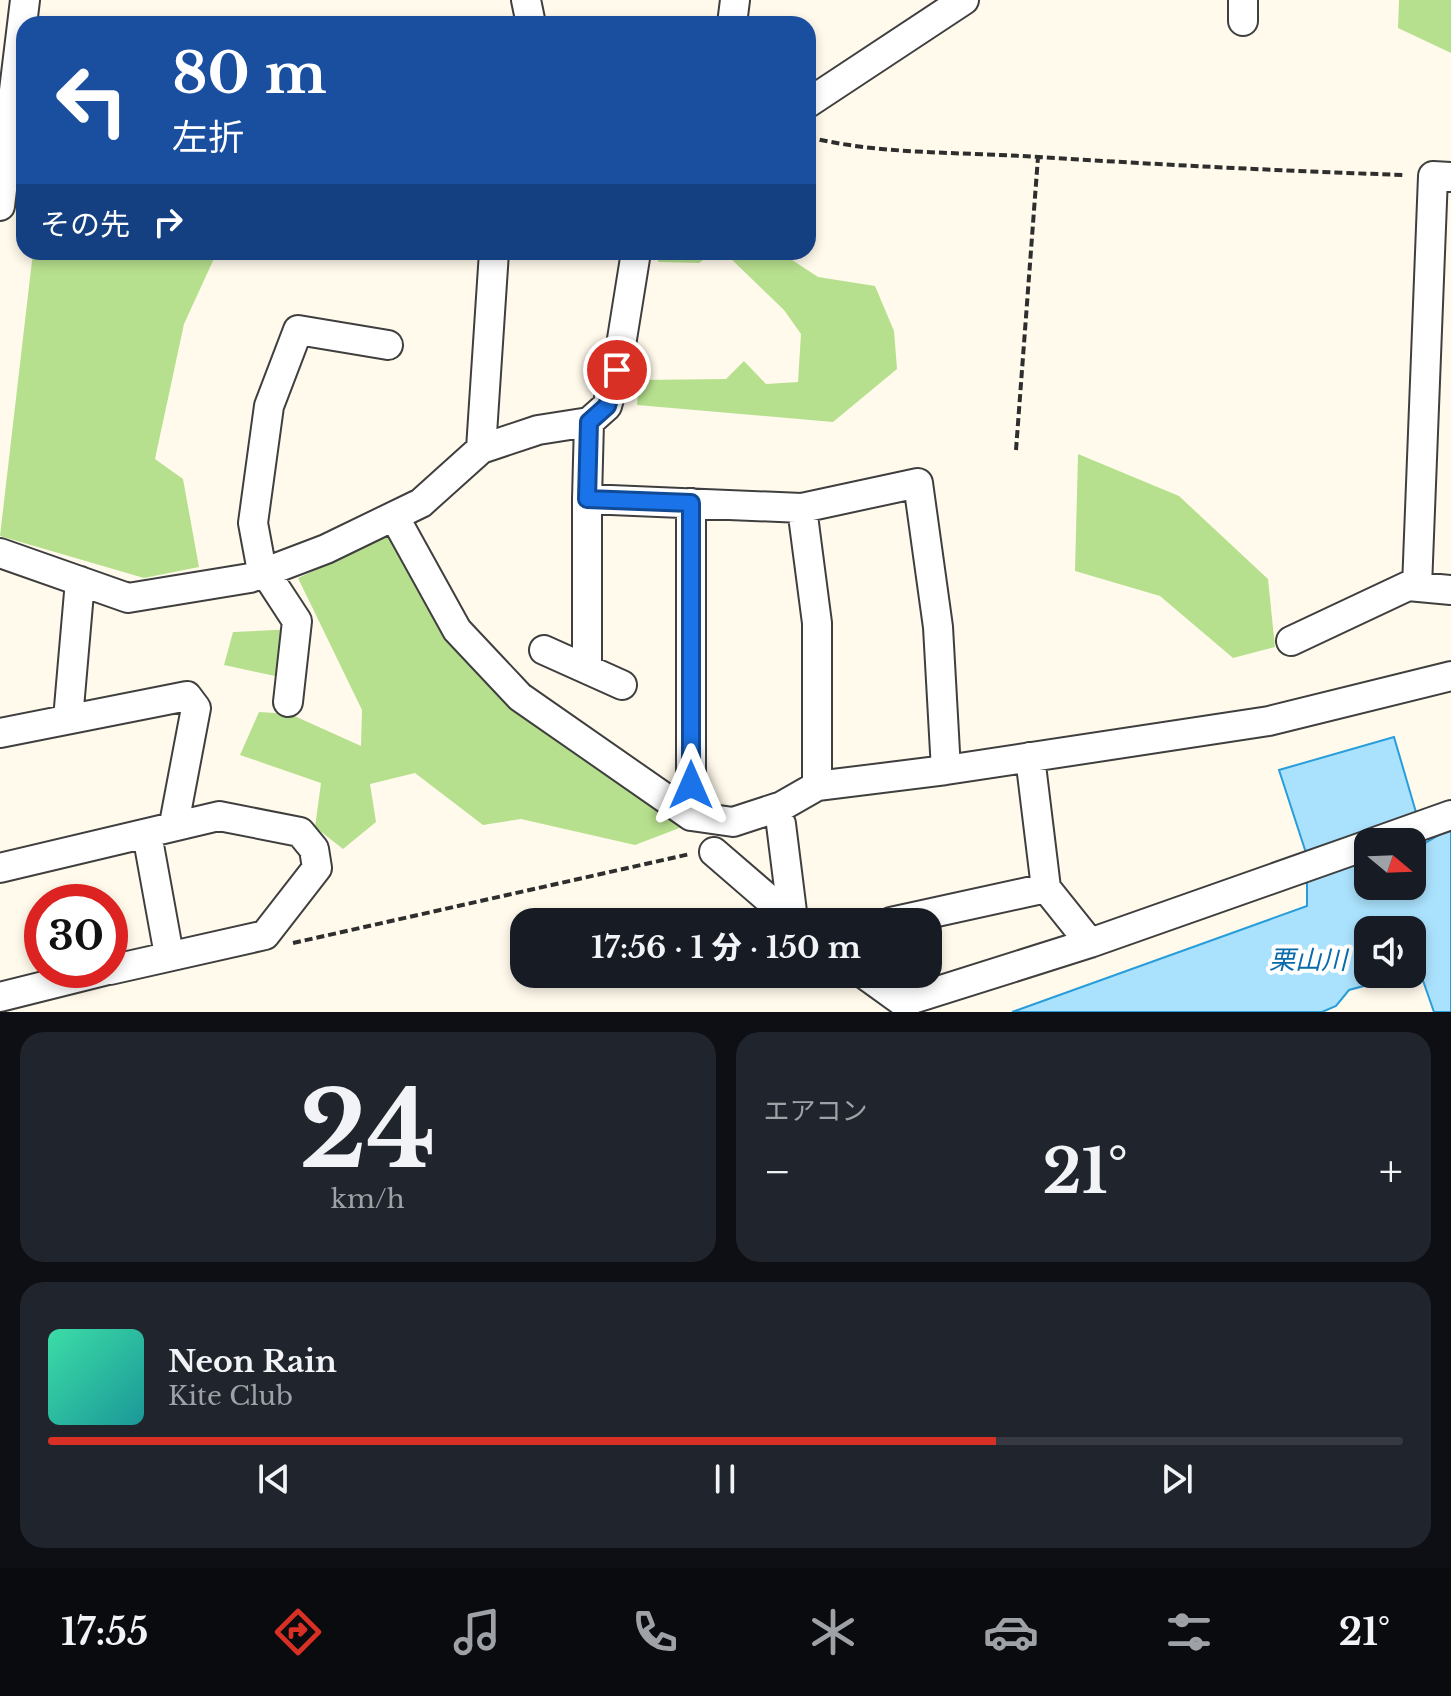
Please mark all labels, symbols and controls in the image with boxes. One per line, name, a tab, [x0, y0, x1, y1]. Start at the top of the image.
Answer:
text: 80 m	[172, 39, 327, 108]
icon: left	[40, 48, 144, 152]
text: 左折	[172, 115, 244, 160]
icon: right	[146, 200, 190, 244]
text: その先	[40, 206, 130, 243]
pin	[583, 336, 651, 404]
icon: arrive	[595, 348, 639, 392]
position arrow	[649, 743, 733, 827]
north arrow	[1354, 828, 1426, 900]
map controls	[1354, 828, 1426, 988]
speed limit sign: 30	[24, 884, 128, 988]
button: sound	[1354, 916, 1426, 988]
text: 17:56 · 1 分 · 150 m	[591, 929, 861, 966]
water label: 栗山川	[1269, 944, 1350, 976]
text: 24	[299, 1066, 436, 1195]
text: エアコン	[764, 1095, 868, 1127]
text: 21°	[1042, 1135, 1128, 1209]
text: −	[764, 1144, 791, 1199]
text: +	[1379, 1144, 1403, 1199]
text: km/h	[331, 1183, 405, 1215]
text: Neon Rain	[168, 1343, 337, 1380]
text: Kite Club	[168, 1380, 293, 1412]
icon: previous	[252, 1457, 296, 1501]
icon: pause	[703, 1457, 747, 1501]
icon: next	[1155, 1457, 1199, 1501]
icon: directions	[270, 1604, 326, 1660]
icon: music	[449, 1604, 505, 1660]
icon: phone	[627, 1604, 683, 1660]
icon: climate	[805, 1604, 861, 1660]
icon: car	[983, 1604, 1039, 1660]
icon: filters	[1161, 1604, 1217, 1660]
text: 17:55	[61, 1610, 148, 1655]
text: 21°	[1339, 1610, 1390, 1655]

